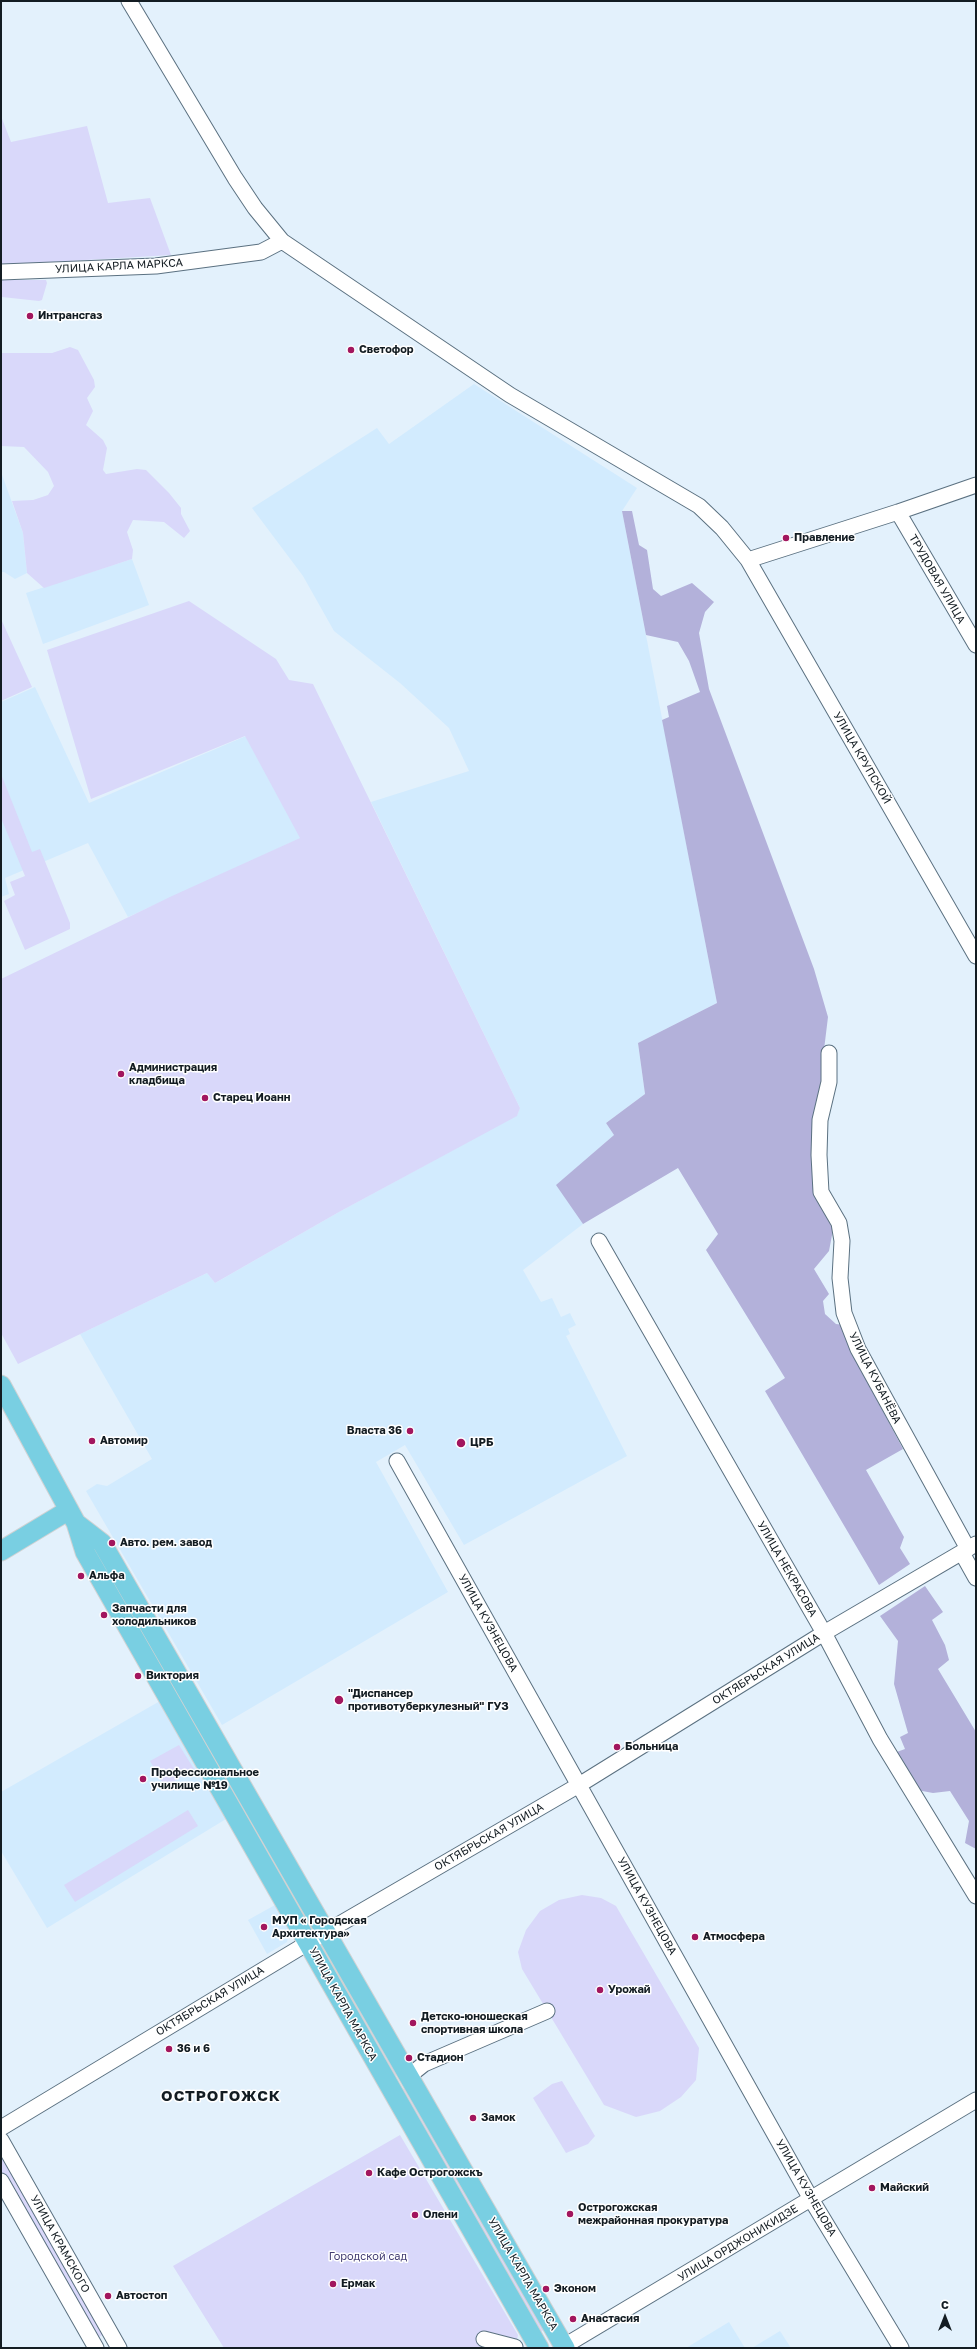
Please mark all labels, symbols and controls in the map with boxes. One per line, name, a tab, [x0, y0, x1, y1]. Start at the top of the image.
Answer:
street label: УЛИЦА КАРЛА МАРКСА	[55, 256, 183, 276]
place label: Интрансгаз	[38, 309, 102, 323]
marker: Интрансгаз	[25, 311, 35, 321]
place label: Светофор	[359, 343, 414, 357]
marker: Светофор	[346, 345, 356, 355]
place label: Правление	[794, 531, 855, 545]
street label: ТРУДОВАЯ УЛИЦА	[906, 532, 968, 626]
marker: Правление	[781, 533, 791, 543]
street label: УЛИЦА КРУПСКОЙ	[830, 710, 894, 806]
place label: Администрация кладбища	[129, 1061, 217, 1087]
marker: Администрация кладбища	[116, 1069, 126, 1079]
place label: Старец Иоанн	[213, 1091, 290, 1105]
marker: Старец Иоанн	[200, 1093, 210, 1103]
street label: УЛИЦА КУБАНЁВА	[846, 1330, 904, 1426]
place label: Власта 36	[347, 1424, 402, 1438]
marker: Власта 36	[405, 1426, 415, 1436]
place label: Автомир	[100, 1434, 148, 1448]
marker: Автомир	[87, 1436, 97, 1446]
place label: ЦРБ	[470, 1436, 493, 1450]
marker: ЦРБ	[455, 1437, 467, 1449]
street label: УЛИЦА НЕКРАСОВА	[754, 1519, 820, 1619]
place label: Авто. рем. завод	[120, 1536, 212, 1550]
marker: Авто. рем. завод	[107, 1538, 117, 1548]
place label: Альфа	[89, 1569, 125, 1583]
marker: Альфа	[76, 1571, 86, 1581]
street label: УЛИЦА КУЗНЕЦОВА	[456, 1572, 520, 1674]
place label: Запчасти для холодильников	[112, 1602, 197, 1628]
marker: Запчасти для холодильников	[99, 1610, 109, 1620]
street label: ОКТЯБРЬСКАЯ УЛИЦА	[710, 1631, 822, 1707]
place label: Виктория	[146, 1669, 199, 1683]
marker: Виктория	[133, 1671, 143, 1681]
place label: "Диспансер противотуберкулезный" ГУЗ	[348, 1687, 508, 1713]
marker: "Диспансер противотуберкулезный" ГУЗ	[333, 1694, 345, 1706]
place label: Больница	[625, 1740, 678, 1754]
marker: Больница	[612, 1742, 622, 1752]
place label: Профессиональное училище №19	[151, 1766, 259, 1792]
marker: Профессиональное училище №19	[138, 1774, 148, 1784]
street label: ОКТЯБРЬСКАЯ УЛИЦА	[432, 1800, 546, 1874]
street label: УЛИЦА КУЗНЕЦОВА	[615, 1855, 679, 1957]
place label: МУП « Городская Архитектура»	[272, 1914, 367, 1940]
marker: МУП « Городская Архитектура»	[259, 1922, 269, 1932]
place label: Атмосфера	[703, 1930, 765, 1944]
marker: Атмосфера	[690, 1932, 700, 1942]
street label: УЛИЦА КАРЛА МАРКСА	[306, 1945, 380, 2063]
street label: ОКТЯБРЬСКАЯ УЛИЦА	[153, 1963, 267, 2039]
place label: Урожай	[608, 1983, 651, 1997]
marker: Урожай	[595, 1985, 605, 1995]
place label: Детско-юношеская спортивная школа	[421, 2010, 528, 2036]
marker: Детско-юношеская спортивная школа	[408, 2018, 418, 2028]
place label: 36 и 6	[177, 2042, 210, 2056]
marker: 36 и 6	[164, 2044, 174, 2054]
place label: Стадион	[417, 2051, 464, 2065]
marker: Стадион	[404, 2053, 414, 2063]
district label: ОСТРОГОЖСК	[161, 2087, 281, 2105]
place label: Замок	[481, 2111, 516, 2125]
marker: Замок	[468, 2113, 478, 2123]
street label: УЛИЦА КУЗНЕЦОВА	[773, 2137, 839, 2239]
place label: Кафе Острогожскъ	[377, 2166, 483, 2180]
marker: Кафе Острогожскъ	[364, 2168, 374, 2178]
place label: Майский	[880, 2181, 929, 2195]
marker: Майский	[867, 2183, 877, 2193]
street label: УЛИЦА КРАМСКОГО	[28, 2193, 92, 2295]
place label: Острогожская межрайонная прокуратура	[578, 2201, 728, 2227]
street label: УЛИЦА ОРДЖОНИКИДЗЕ	[676, 2202, 800, 2284]
place label: Олени	[423, 2208, 458, 2222]
marker: Острогожская межрайонная прокуратура	[565, 2209, 575, 2219]
marker: Олени	[410, 2210, 420, 2220]
street label: УЛИЦА КАРЛА МАРКСА	[485, 2215, 561, 2333]
park label: Городской сад	[329, 2250, 407, 2264]
place label: Ермак	[341, 2277, 375, 2291]
marker: Ермак	[328, 2279, 338, 2289]
place label: Эконом	[554, 2282, 596, 2296]
marker: Эконом	[541, 2284, 551, 2294]
place label: Автостоп	[116, 2289, 167, 2303]
marker: Автостоп	[103, 2291, 113, 2301]
north arrow	[925, 2297, 965, 2337]
text: С	[941, 2298, 949, 2311]
place label: Анастасия	[581, 2312, 640, 2326]
marker: Анастасия	[568, 2314, 578, 2324]

